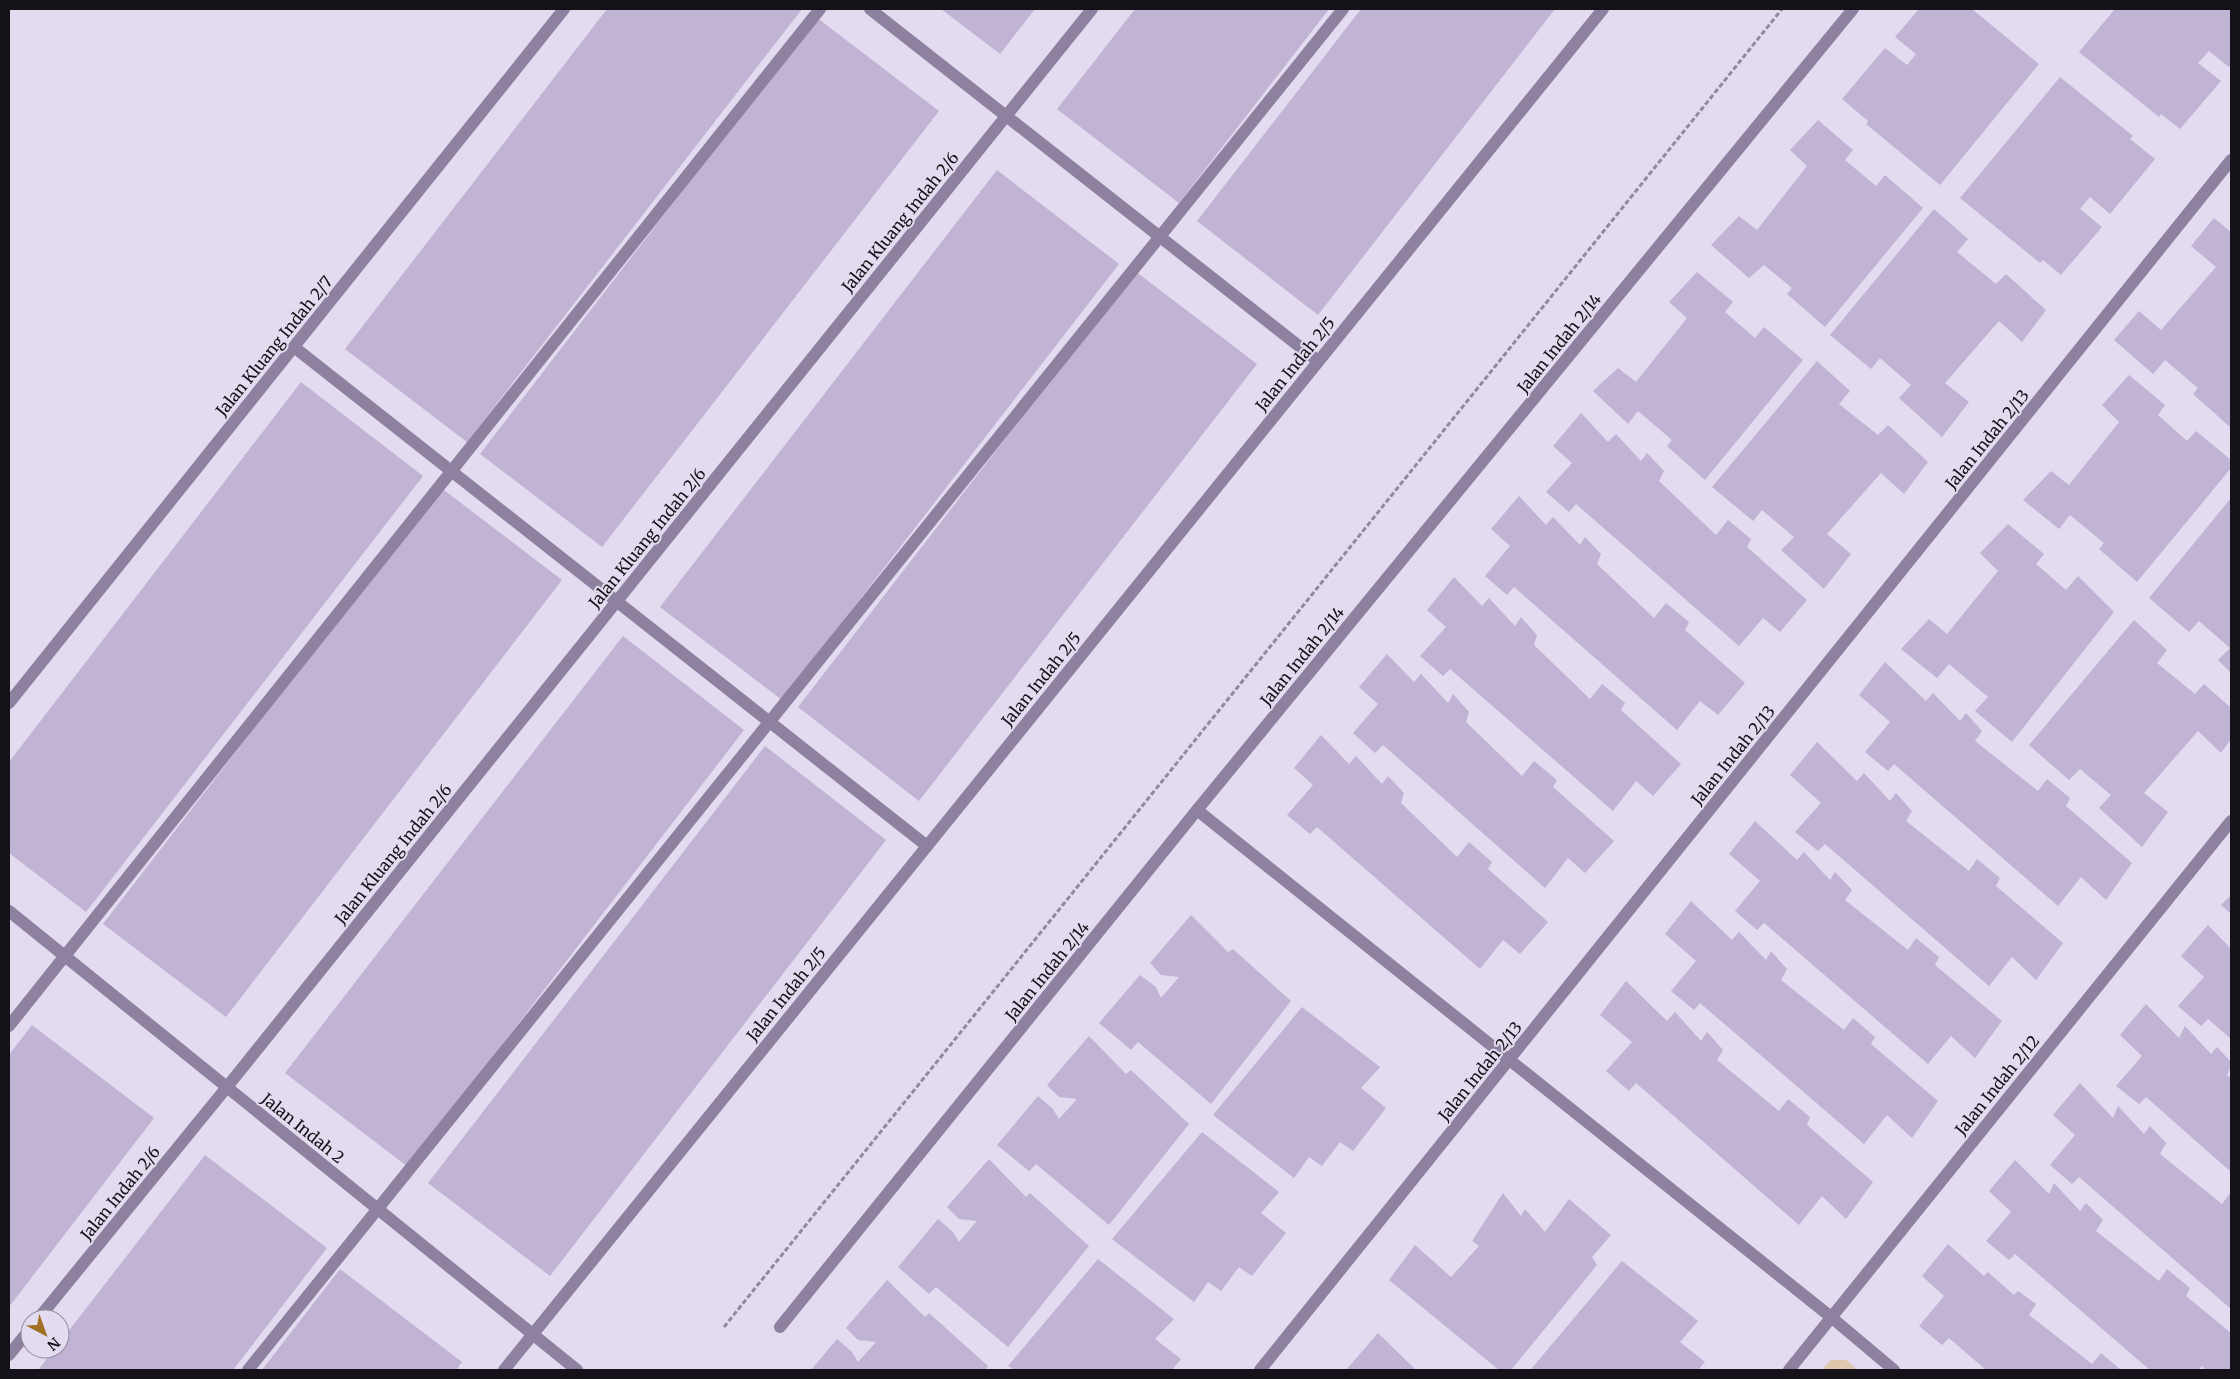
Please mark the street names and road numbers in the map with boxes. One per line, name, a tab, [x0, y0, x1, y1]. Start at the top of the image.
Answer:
street label: Jalan Kluang Indah 2/6	[837, 148, 963, 297]
street label: Jalan Kluang Indah 2/7	[211, 272, 337, 421]
street label: Jalan Indah 2/14	[1512, 289, 1605, 398]
street label: Jalan Indah 2/5	[1250, 313, 1339, 416]
street label: Jalan Indah 2/13	[1940, 385, 2033, 493]
street label: Jalan Kluang Indah 2/6	[584, 464, 710, 613]
street label: Jalan Indah 2/14	[1255, 602, 1348, 711]
street label: Jalan Indah 2/5	[996, 628, 1085, 731]
street label: Jalan Indah 2/13	[1686, 701, 1779, 809]
street label: Jalan Kluang Indah 2/6	[330, 780, 456, 929]
street label: Jalan Indah 2/14	[1000, 917, 1093, 1026]
street label: Jalan Indah 2/5	[741, 943, 830, 1046]
street label: Jalan Indah 2/13	[1433, 1017, 1526, 1125]
street label: Jalan Indah 2/12	[1950, 1031, 2043, 1140]
street label: Jalan Indah 2	[257, 1088, 348, 1167]
street label: Jalan Indah 2/6	[75, 1142, 164, 1245]

